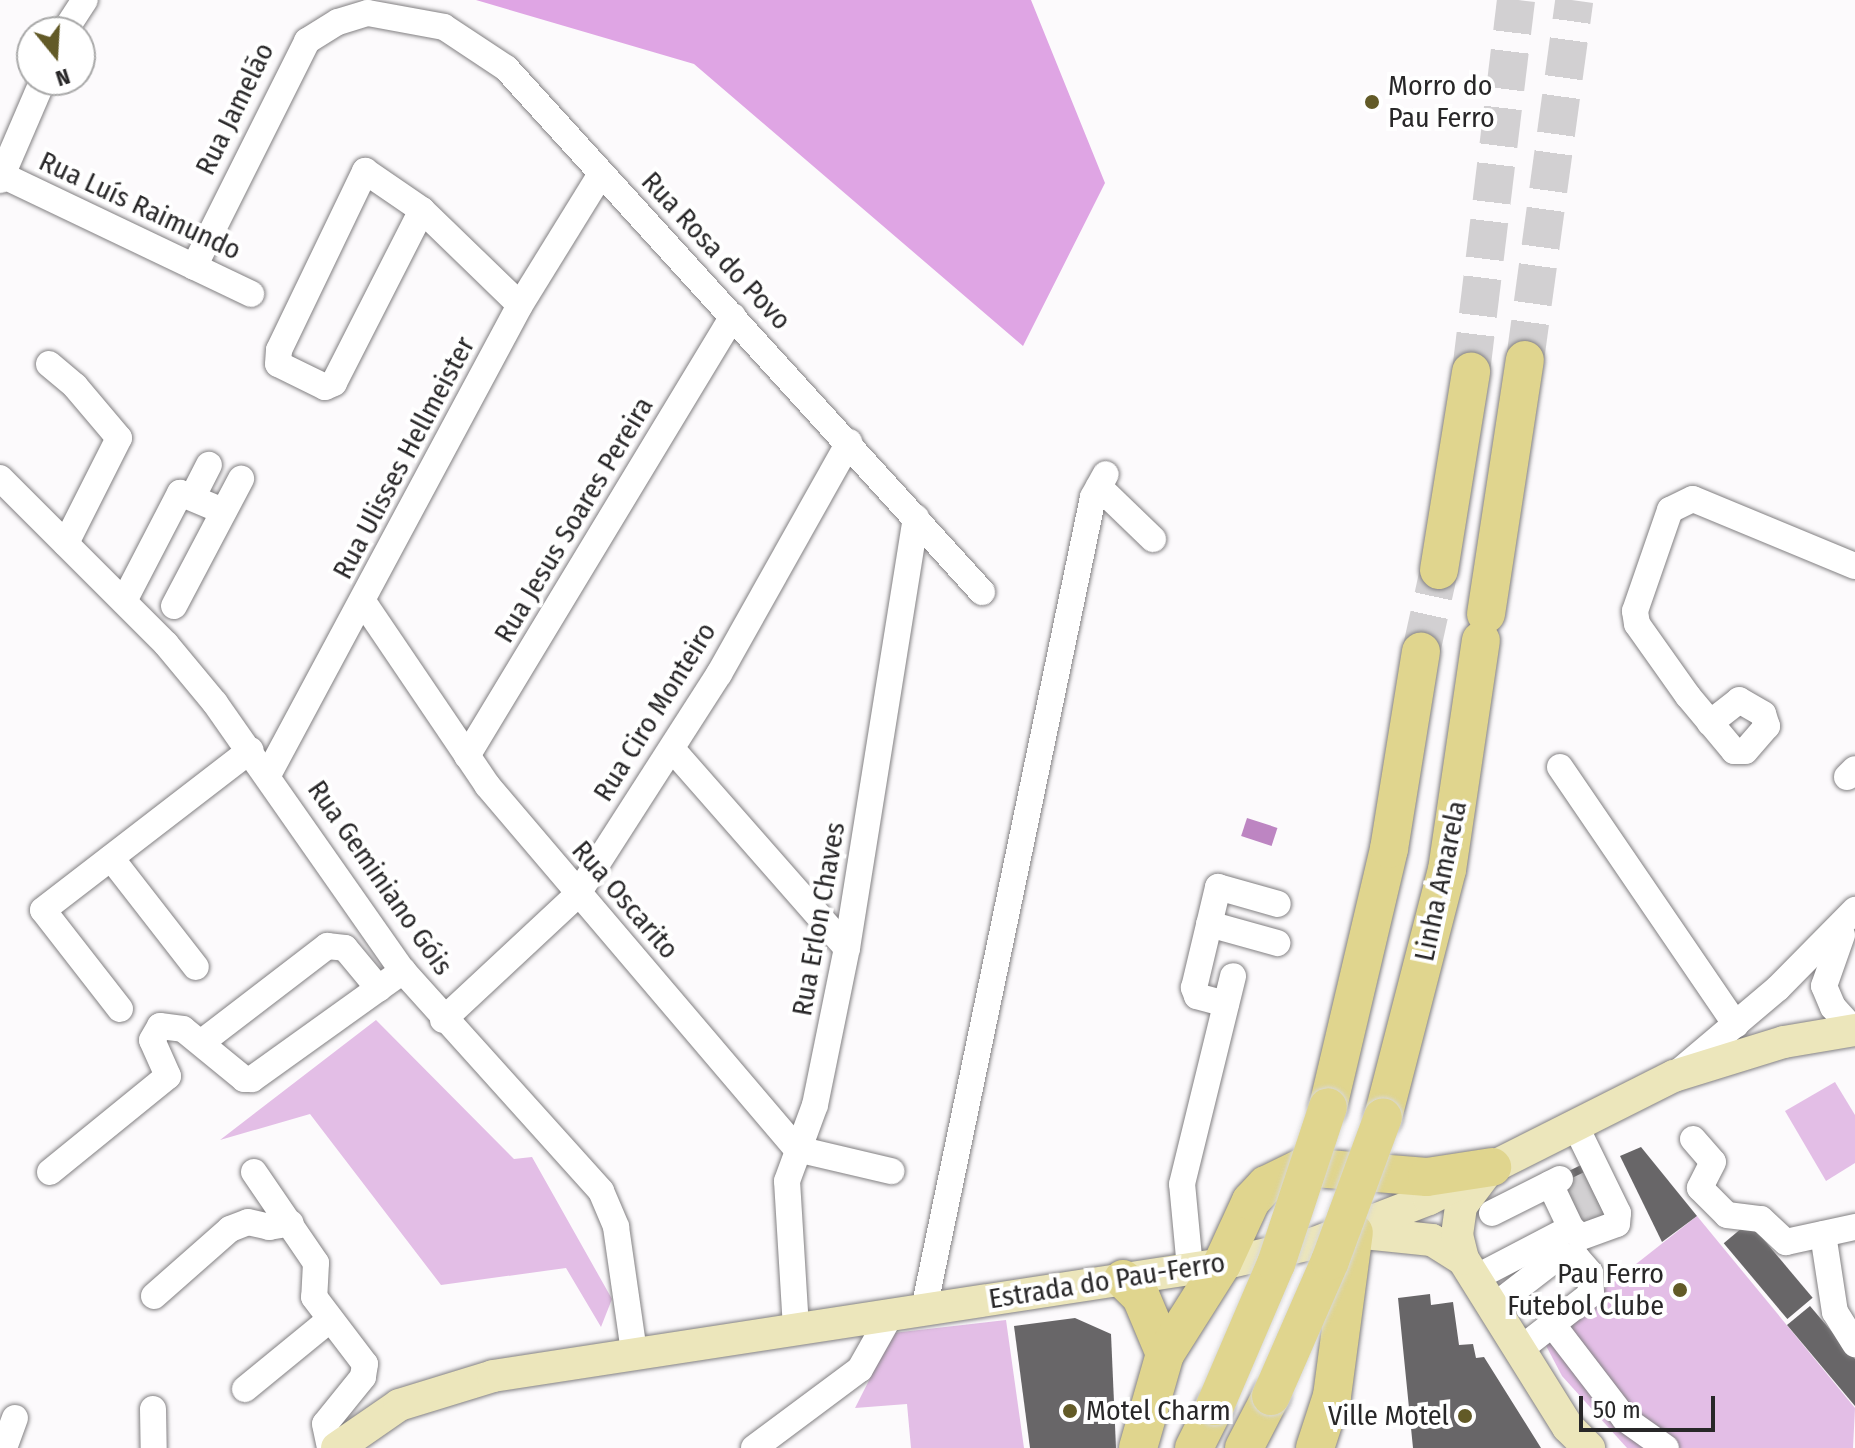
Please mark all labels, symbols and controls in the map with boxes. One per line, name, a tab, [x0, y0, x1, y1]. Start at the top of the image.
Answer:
north arrow	[16, 16, 96, 96]
street label: Rua Jamelão	[189, 38, 281, 180]
text: N	[53, 63, 73, 92]
place label: Morro do Pau Ferro	[1388, 69, 1495, 135]
marker: Morro do Pau Ferro	[1363, 93, 1381, 111]
street label: Rua Luís Raimundo	[34, 145, 246, 267]
street label: Rua Rosa do Povo	[634, 165, 798, 337]
street label: Rua Ulisses Hellmeister	[326, 331, 482, 585]
street label: Rua Jesus Soares Pereira	[487, 391, 661, 649]
street label: Rua Ciro Monteiro	[587, 616, 723, 808]
street label: Rua Geminiano Góis	[300, 774, 460, 982]
street label: Linha Amarela	[1408, 798, 1474, 964]
street label: Rua Erlon Chaves	[785, 819, 853, 1019]
street label: Rua Oscarito	[565, 834, 685, 966]
street label: Estrada do Pau-Ferro	[986, 1246, 1228, 1316]
place label: Pau Ferro Futebol Clube	[1507, 1257, 1664, 1323]
marker: Pau Ferro Futebol Clube	[1671, 1281, 1689, 1299]
scale bar	[1583, 1380, 1719, 1430]
place label: Motel Charm	[1086, 1394, 1231, 1428]
text: 50 m	[1593, 1396, 1641, 1424]
place label: Ville Motel	[1328, 1399, 1449, 1433]
marker: Motel Charm	[1061, 1402, 1079, 1420]
marker: Ville Motel	[1456, 1407, 1474, 1425]

